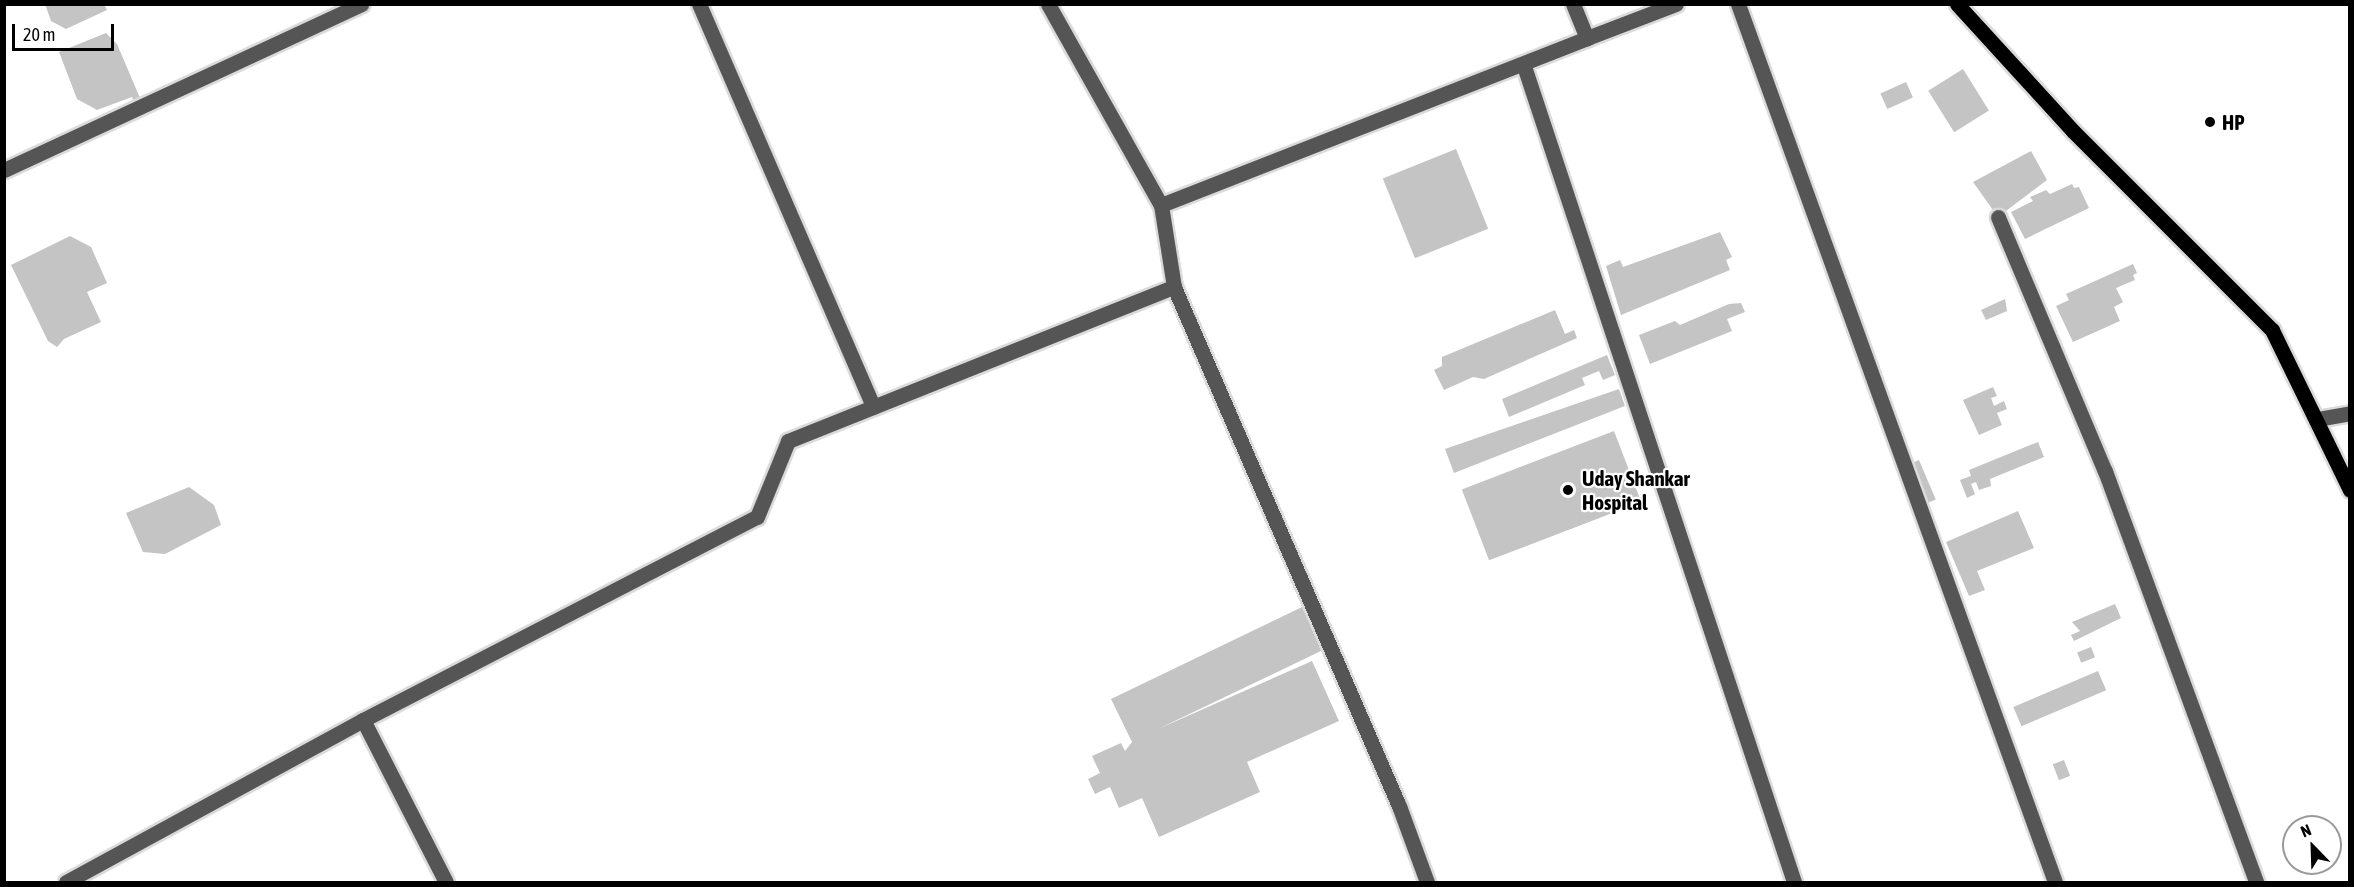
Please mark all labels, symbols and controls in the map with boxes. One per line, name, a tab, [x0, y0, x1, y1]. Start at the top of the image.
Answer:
scale bar	[15, 12, 117, 50]
text: 20 m	[23, 24, 55, 45]
place label: HP	[2222, 109, 2244, 135]
marker: HP	[2203, 115, 2217, 129]
place label: Uday Shankar Hospital	[1582, 465, 1690, 515]
marker: Uday Shankar Hospital	[1559, 481, 1577, 499]
north arrow	[2282, 815, 2342, 875]
text: N	[2298, 820, 2314, 840]

